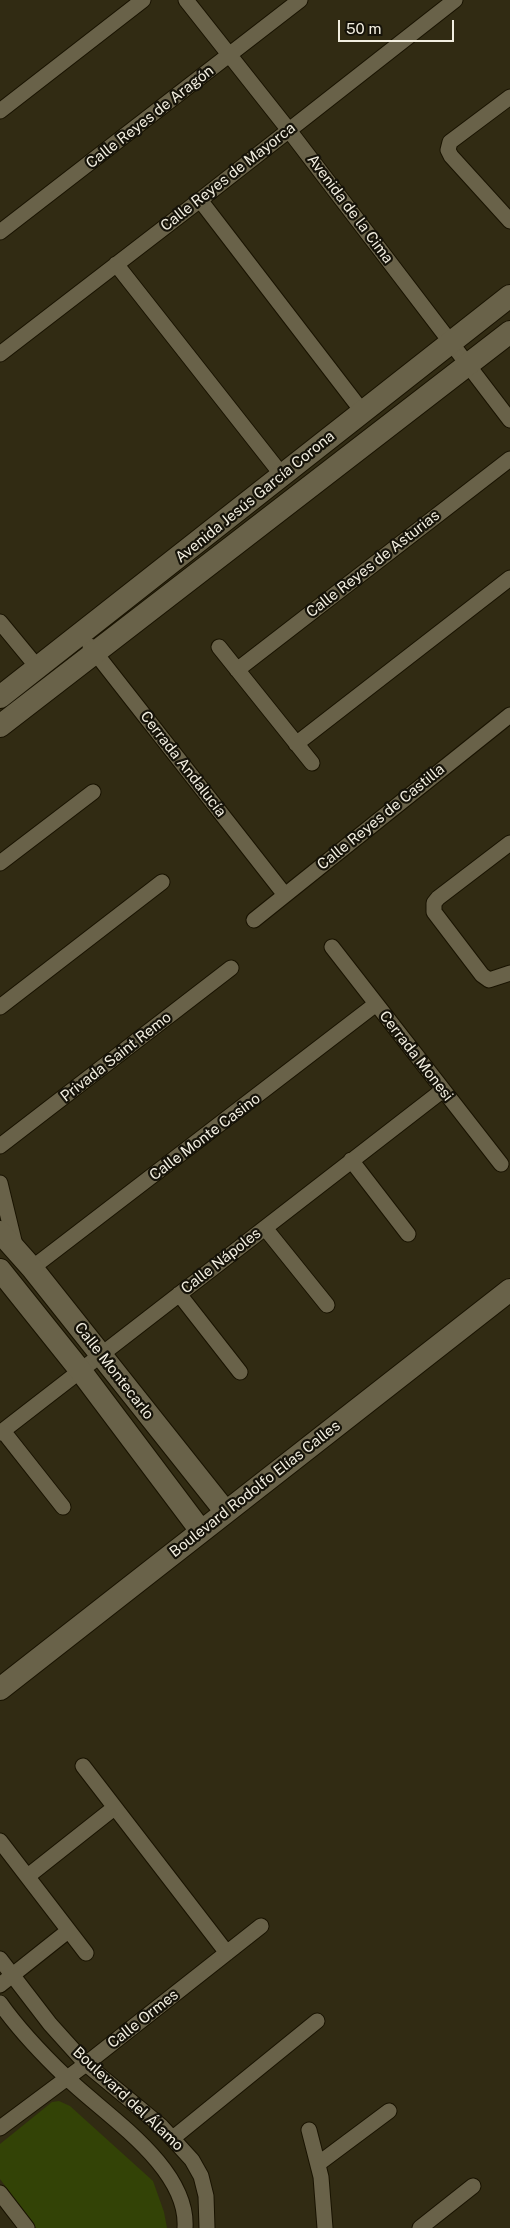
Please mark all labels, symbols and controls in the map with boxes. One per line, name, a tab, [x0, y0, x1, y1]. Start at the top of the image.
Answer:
scale bar	[340, 10, 456, 42]
text: 50 m	[346, 20, 381, 37]
street label: Calle Reyes de Aragón	[83, 62, 217, 172]
street label: Calle Reyes de Mayorca	[157, 119, 299, 235]
street label: Avenida de la Cima	[303, 151, 397, 267]
street label: Avenida Jesús García Corona	[172, 427, 338, 567]
street label: Calle Reyes de Asturias	[303, 506, 443, 622]
street label: Cerrada Andalucía	[136, 708, 230, 820]
street label: Calle Reyes de Castilla	[314, 760, 448, 874]
street label: Cerrada Monesi	[375, 1007, 457, 1105]
street label: Privada Saint Remo	[57, 1008, 175, 1106]
street label: Calle Monte Casino	[146, 1090, 264, 1184]
street label: Calle Nápoles	[178, 1224, 264, 1298]
street label: Calle Montecarlo	[71, 1319, 157, 1423]
street label: Boulevard Rodolfo Elías Calles	[166, 1417, 344, 1561]
street label: Calle Ormes	[104, 1986, 182, 2052]
street label: Boulevard del Álamo	[69, 2043, 187, 2155]

